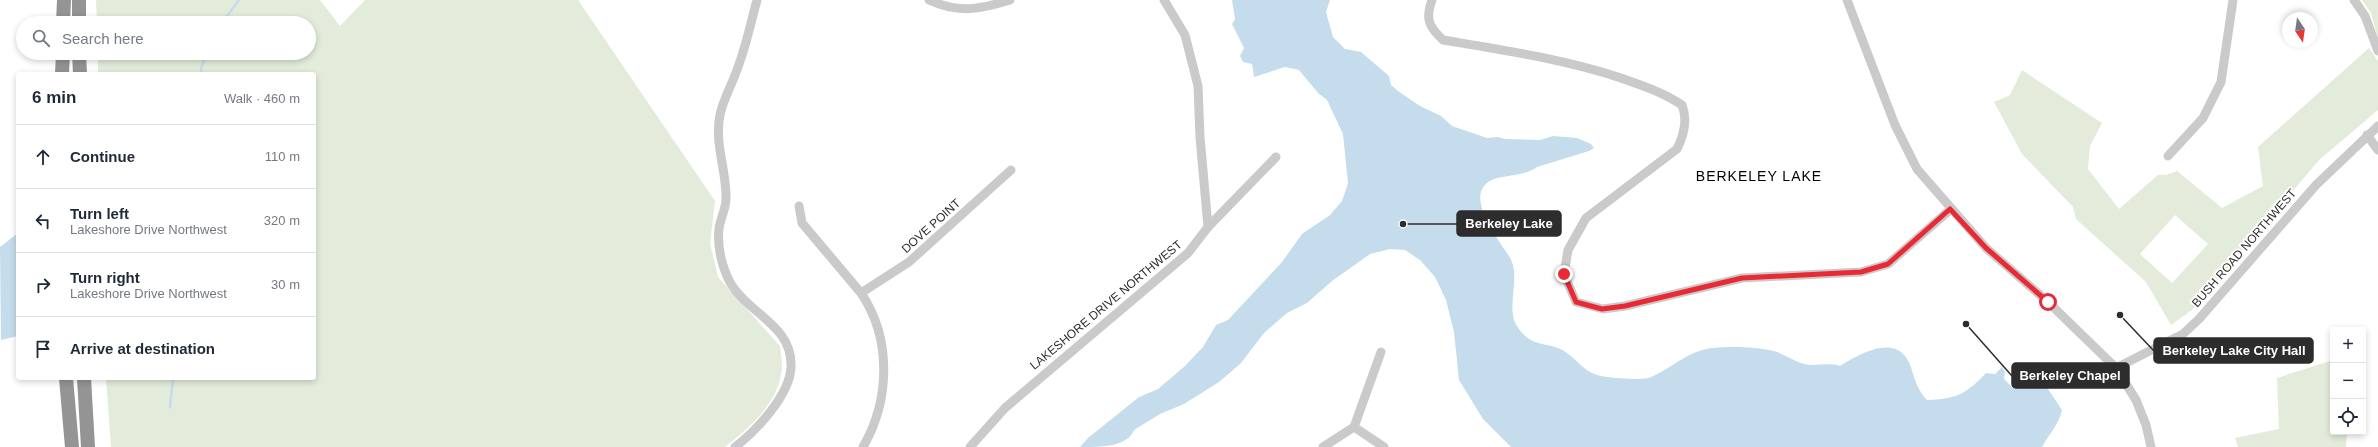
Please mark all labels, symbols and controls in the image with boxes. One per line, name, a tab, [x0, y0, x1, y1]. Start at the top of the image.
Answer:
north arrow	[2282, 12, 2318, 48]
search box	[16, 16, 316, 60]
icon: search	[30, 27, 52, 49]
text: Search here	[62, 30, 144, 47]
text: 6 min	[32, 88, 76, 107]
text: Walk · 460 m	[224, 91, 300, 106]
icon: ahead	[32, 146, 54, 168]
text: Continue	[70, 148, 135, 165]
text: 110 m	[265, 149, 300, 164]
district label: BERKELEY LAKE	[1696, 168, 1822, 184]
street label: BUSH ROAD NORTHWEST	[2189, 186, 2300, 310]
street label: DOVE POINT	[899, 196, 964, 256]
text: Turn left	[70, 205, 129, 222]
icon: left	[32, 210, 54, 232]
callout: Berkeley Lake	[1457, 211, 1561, 236]
text: 320 m	[264, 213, 300, 228]
text: Berkeley Lake	[1465, 216, 1553, 231]
text: Lakeshore Drive Northwest	[70, 222, 227, 237]
street label: LAKESHORE DRIVE NORTHWEST	[1027, 237, 1185, 373]
route end	[1555, 265, 1573, 283]
text: Turn right	[70, 269, 140, 286]
icon: right	[32, 274, 54, 296]
text: 30 m	[271, 277, 300, 292]
text: Lakeshore Drive Northwest	[70, 286, 227, 301]
route start	[2039, 293, 2057, 311]
map controls	[2330, 327, 2366, 435]
button: +	[2330, 327, 2366, 363]
icon: arrive	[32, 338, 54, 360]
callout: Berkeley Lake City Hall	[2154, 338, 2313, 363]
text: Arrive at destination	[70, 340, 215, 357]
text: Berkeley Lake City Hall	[2162, 343, 2306, 358]
callout: Berkeley Chapel	[2012, 363, 2129, 388]
button: −	[2330, 363, 2366, 399]
text: Berkeley Chapel	[2019, 368, 2121, 383]
button: locate	[2330, 399, 2366, 435]

